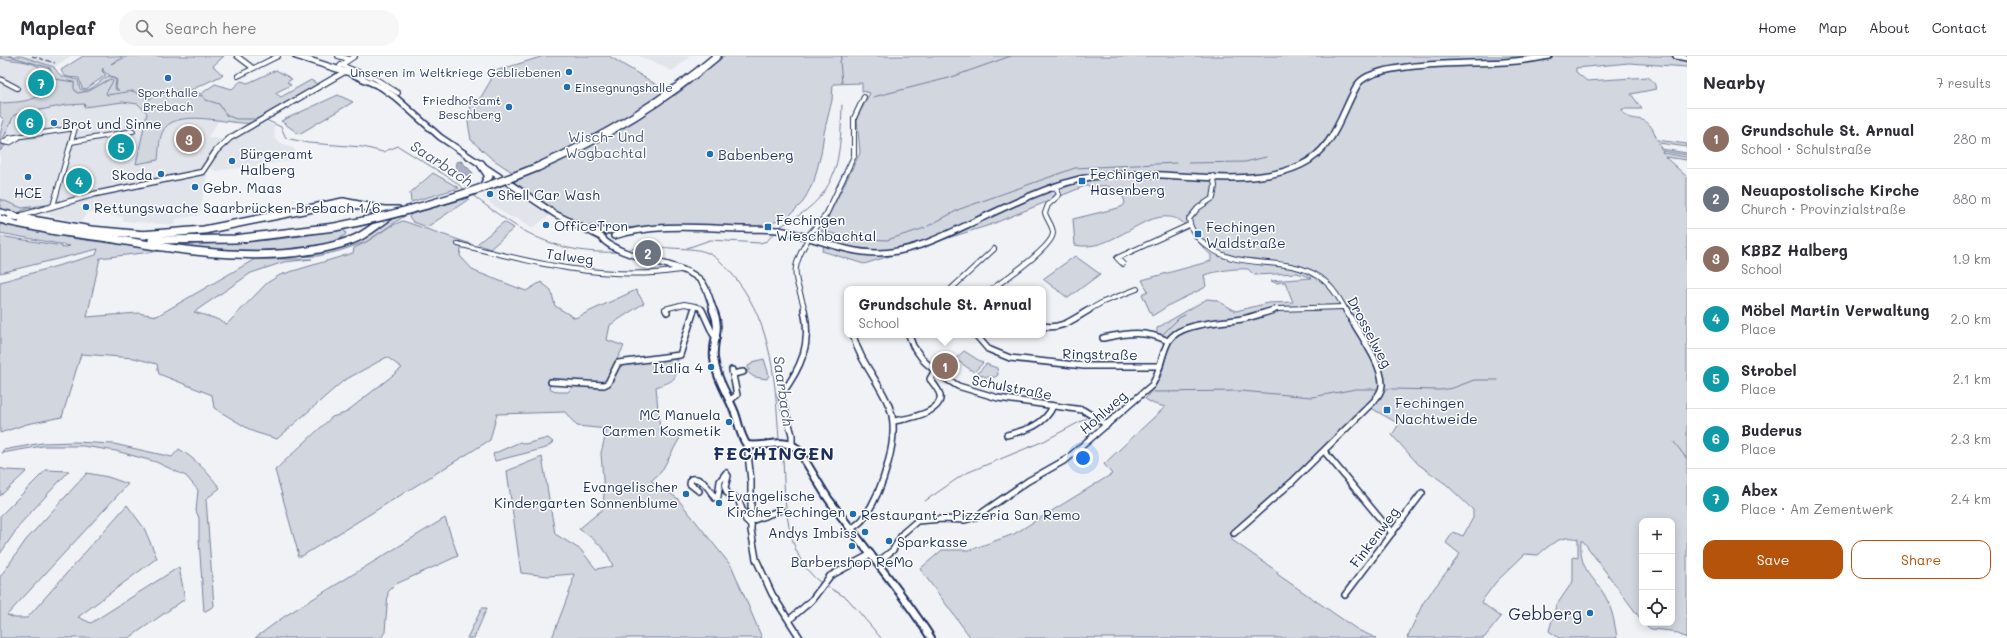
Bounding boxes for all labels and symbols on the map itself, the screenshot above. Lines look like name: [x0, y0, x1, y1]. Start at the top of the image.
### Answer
place label: Unseren im Weltkriege Gebliebenen: [350, 64, 561, 80]
marker: Unseren im Weltkriege Gebliebenen: [564, 67, 574, 77]
pin: 7: [28, 68, 54, 98]
marker: Sporthalle Brebach: [163, 73, 173, 83]
place label: Einsegnungshalle: [575, 79, 673, 95]
marker: Einsegnungshalle: [562, 82, 572, 92]
place label: Sporthalle Brebach: [138, 84, 198, 114]
place label: Friedhofsamt Beschberg: [423, 92, 501, 122]
marker: Friedhofsamt Beschberg: [504, 102, 514, 112]
pin: 6: [17, 107, 43, 137]
place label: Brot und Sinne: [62, 114, 162, 133]
marker: Brot und Sinne: [49, 118, 59, 128]
pin: 3: [176, 124, 202, 154]
park label: Wisch- Und Wogbachtal: [566, 127, 646, 162]
pin: 5: [108, 132, 134, 162]
water label: Saarbach: [407, 135, 477, 191]
place label: Bürgeramt Halberg: [240, 144, 313, 179]
place label: Babenberg: [718, 145, 794, 164]
marker: Babenberg: [705, 149, 715, 159]
marker: Bürgeramt Halberg: [227, 156, 237, 166]
place label: Fechingen Hasenberg: [1090, 164, 1165, 199]
place label: Skoda: [112, 165, 153, 184]
pin: 4: [66, 166, 92, 196]
marker: Skoda: [156, 169, 166, 179]
marker: HCE: [23, 172, 33, 182]
marker: Fechingen Hasenberg: [1077, 176, 1087, 186]
place label: Gebr. Maas: [203, 178, 282, 197]
marker: Gebr. Maas: [190, 182, 200, 192]
place label: HCE: [14, 183, 42, 202]
place label: Shell Car Wash: [498, 185, 600, 204]
marker: Shell Car Wash: [485, 189, 495, 199]
place label: Rettungswache Saarbrücken Brebach 1/6: [94, 198, 380, 217]
marker: Rettungswache Saarbrücken Brebach 1/6: [81, 202, 91, 212]
place label: Fechingen Wieschbachtal: [776, 210, 876, 245]
place label: OfficeTron: [554, 216, 628, 235]
place label: Fechingen Waldstraße: [1206, 217, 1286, 252]
marker: OfficeTron: [541, 220, 551, 230]
marker: Fechingen Wieschbachtal: [763, 222, 773, 232]
marker: Fechingen Waldstraße: [1193, 229, 1203, 239]
pin: 2: [635, 238, 661, 268]
street label: Talweg: [545, 243, 595, 269]
street label: Drosselweg: [1343, 293, 1397, 371]
street label: Ringstraße: [1062, 344, 1138, 364]
pin: 1: [932, 351, 958, 381]
water label: Saarbach: [769, 355, 799, 427]
place label: Italia 4: [653, 358, 704, 377]
marker: Italia 4: [706, 362, 716, 372]
street label: Schulstraße: [970, 370, 1054, 404]
street label: Hohlweg: [1075, 386, 1131, 438]
place label: Fechingen Nachtweide: [1395, 393, 1478, 428]
place label: MC Manuela Carmen Kosmetik: [602, 405, 721, 440]
marker: Fechingen Nachtweide: [1382, 405, 1392, 415]
marker: MC Manuela Carmen Kosmetik: [724, 417, 734, 427]
district label: FECHINGEN: [713, 441, 835, 465]
your location: [1073, 448, 1093, 468]
place label: Evangelischer Kindergarten Sonnenblume: [494, 477, 678, 512]
place label: Evangelische Kirche Fechingen: [727, 486, 845, 521]
marker: Evangelischer Kindergarten Sonnenblume: [681, 489, 691, 499]
marker: Evangelische Kirche Fechingen: [714, 498, 724, 508]
street label: Finkenweg: [1345, 503, 1403, 571]
place label: Restaurant - Pizzeria San Remo: [861, 505, 1080, 524]
marker: Restaurant - Pizzeria San Remo: [848, 509, 858, 519]
place label: Andys Imbiss: [768, 523, 857, 542]
marker: Andys Imbiss: [860, 527, 870, 537]
place label: Sparkasse: [897, 532, 968, 551]
marker: Sparkasse: [884, 536, 894, 546]
marker: Barbershop ReMo: [847, 541, 857, 551]
place label: Barbershop ReMo: [791, 552, 913, 571]
place label: Gebberg: [1508, 602, 1582, 624]
marker: Gebberg: [1585, 608, 1595, 618]

